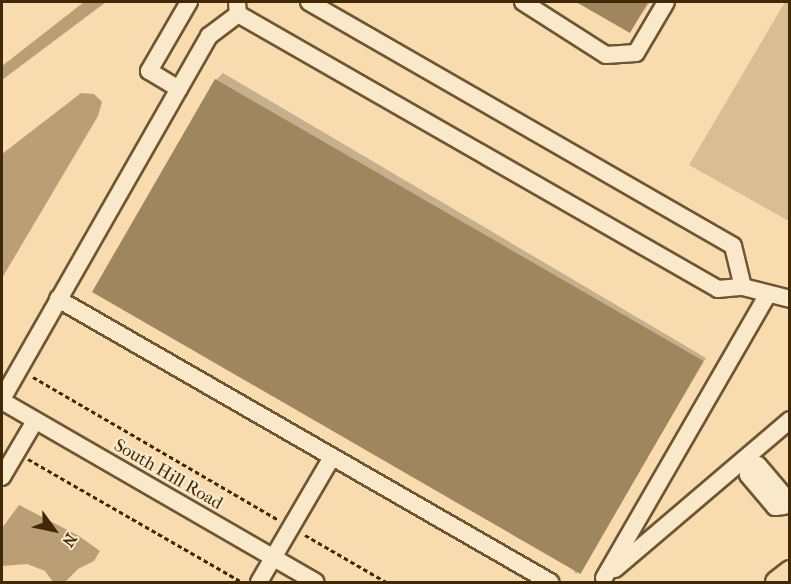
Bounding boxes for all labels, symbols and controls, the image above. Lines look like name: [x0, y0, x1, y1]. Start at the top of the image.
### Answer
street label: South Hill Road: [110, 435, 226, 515]
north arrow: [24, 500, 84, 560]
text: N: [58, 530, 81, 550]

